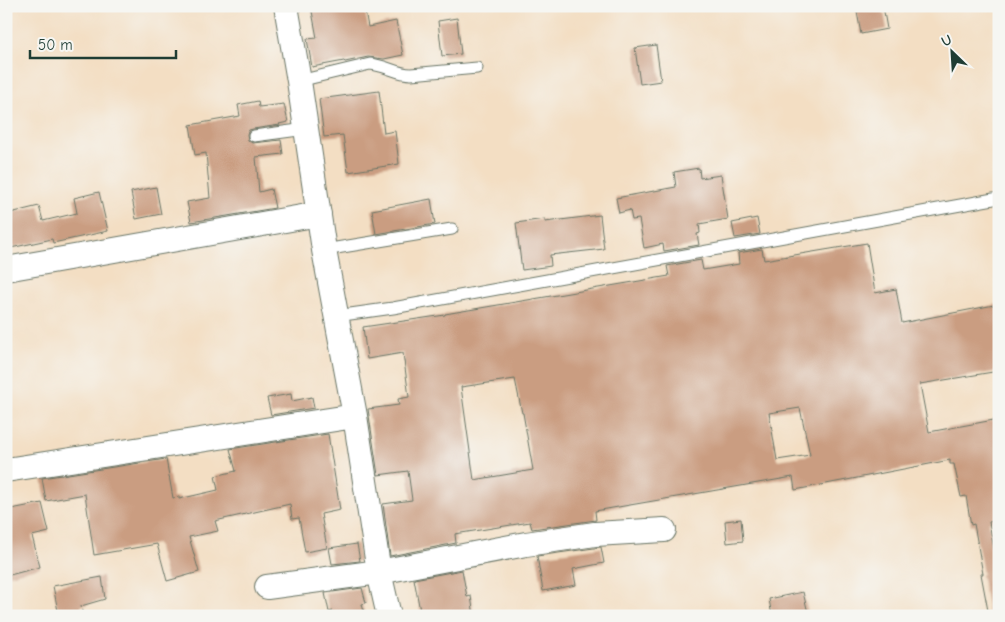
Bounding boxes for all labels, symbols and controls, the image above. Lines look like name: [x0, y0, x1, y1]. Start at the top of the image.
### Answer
scale bar: [30, 28, 176, 60]
north arrow: [928, 28, 978, 78]
text: U: [939, 31, 955, 50]
text: 50 m: [38, 36, 73, 54]

